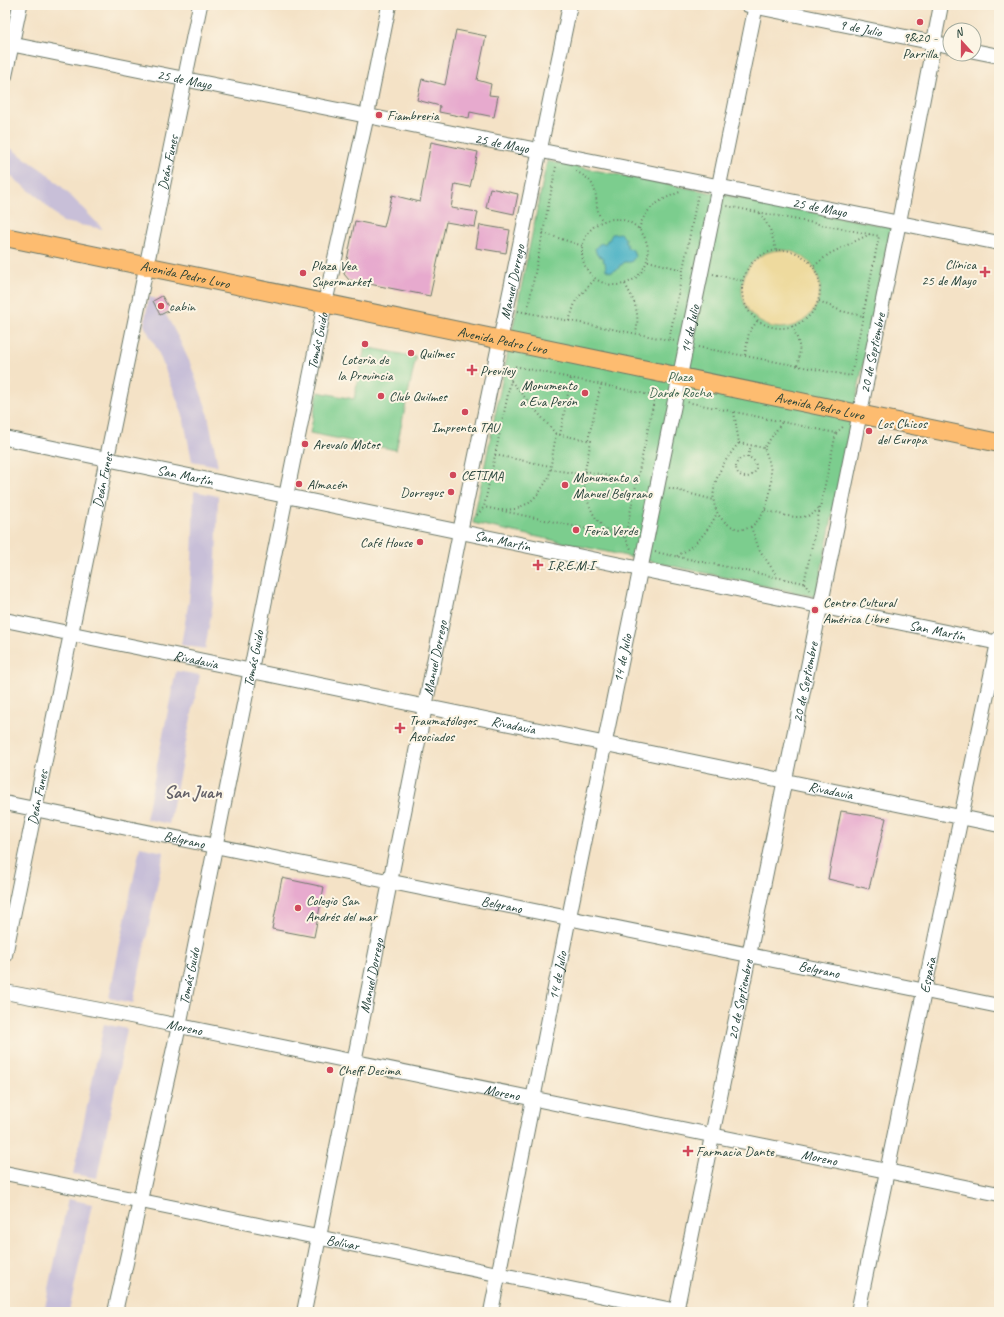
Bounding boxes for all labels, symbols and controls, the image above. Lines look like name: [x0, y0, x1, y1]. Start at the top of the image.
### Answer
street label: 9 de Julio: [838, 16, 884, 41]
marker: 9&20 - Parrilla: [915, 17, 925, 27]
north arrow: [942, 22, 982, 62]
text: N: [953, 24, 966, 40]
place label: 9&20 - Parrilla: [902, 29, 939, 62]
street label: 25 de Mayo: [156, 66, 214, 94]
place label: Fiambreria: [387, 107, 440, 124]
marker: Fiambreria: [374, 110, 384, 120]
street label: 25 de Mayo: [473, 130, 532, 157]
street label: Deán Funes: [154, 132, 182, 192]
street label: 25 de Mayo: [791, 194, 849, 221]
street label: Manuel Dorrego: [497, 242, 529, 321]
place label: Clínica 25 de Mayo: [921, 256, 977, 289]
street label: Avenida Pedro Luro: [139, 257, 232, 293]
place label: Plaza Vea Supermarket: [311, 257, 373, 290]
marker: Clínica 25 de Mayo: [979, 266, 991, 278]
marker: Plaza Vea Supermarket: [298, 268, 308, 278]
place label: cabin: [169, 298, 196, 315]
marker: cabin: [156, 301, 166, 311]
street label: 14 de Julio: [677, 302, 704, 355]
street label: Tomás Guido: [304, 310, 332, 371]
street label: 20 de Septiembre: [856, 310, 890, 395]
street label: Avenida Pedro Luro: [456, 323, 549, 358]
marker: Loteria de la Provincia: [360, 339, 370, 349]
place label: Quilmes: [419, 345, 455, 362]
marker: Quilmes: [406, 348, 416, 358]
place label: Loteria de la Provincia: [337, 351, 394, 384]
place label: Previley: [480, 362, 516, 379]
marker: Previley: [467, 365, 477, 375]
park label: Plaza Dardo Rocha: [649, 368, 712, 401]
place label: Monumento a Eva Perón: [519, 377, 578, 410]
place label: Club Quilmes: [389, 388, 448, 405]
marker: Monumento a Eva Perón: [580, 388, 590, 398]
street label: Avenida Pedro Luro: [774, 389, 867, 424]
marker: Club Quilmes: [376, 391, 386, 401]
marker: Imprenta TAU: [460, 407, 470, 417]
place label: Los Chicos del Europa: [877, 415, 928, 448]
place label: Imprenta TAU: [431, 419, 501, 436]
marker: Los Chicos del Europa: [864, 426, 874, 436]
place label: Arevalo Motos: [313, 436, 381, 453]
marker: Arevalo Motos: [300, 439, 310, 449]
street label: Deán Funes: [89, 450, 117, 509]
street label: San Martín: [156, 462, 215, 490]
place label: CETIMA: [461, 467, 505, 484]
place label: Monumento a Manuel Belgrano: [573, 469, 653, 502]
marker: CETIMA: [448, 470, 458, 480]
place label: Almacén: [307, 476, 348, 493]
marker: Almacén: [294, 479, 304, 489]
marker: Monumento a Manuel Belgrano: [560, 480, 570, 490]
place label: Dorregus: [400, 484, 444, 501]
marker: Dorregus: [446, 487, 456, 497]
place label: Feria Verde: [584, 522, 639, 539]
marker: Feria Verde: [571, 525, 581, 535]
street label: San Martín: [473, 527, 533, 555]
place label: Café House: [360, 534, 413, 551]
marker: Café House: [415, 537, 425, 547]
place label: I.R.E.M.I: [547, 557, 598, 574]
marker: I.R.E.M.I: [532, 559, 544, 571]
place label: Centro Cultural América Libre: [823, 594, 898, 627]
marker: Centro Cultural América Libre: [810, 605, 820, 615]
street label: San Martín: [908, 617, 968, 645]
street label: Manuel Dorrego: [420, 618, 451, 697]
street label: Tomás Guido: [240, 628, 268, 688]
street label: 14 de Julio: [609, 631, 636, 684]
street label: 20 de Septiembre: [789, 639, 822, 724]
street label: Rivadavia: [172, 647, 221, 673]
place label: Traumatólogos Asociados: [409, 712, 478, 745]
street label: Rivadavia: [490, 712, 538, 738]
marker: Traumatólogos Asociados: [394, 722, 406, 734]
street label: Deán Funes: [24, 767, 52, 826]
street label: Rivadavia: [807, 778, 855, 804]
district label: San Juan: [164, 781, 222, 803]
street label: Belgrano: [162, 828, 207, 853]
place label: Colegio San Andrés del mar: [306, 892, 378, 925]
street label: Belgrano: [480, 892, 525, 918]
marker: Colegio San Andrés del mar: [293, 903, 303, 913]
street label: Manuel Dorrego: [356, 936, 388, 1015]
street label: Tomás Guido: [176, 945, 204, 1006]
street label: 14 de Julio: [545, 949, 571, 1001]
street label: España: [916, 955, 940, 995]
street label: 20 de Septiembre: [724, 957, 757, 1041]
street label: Belgrano: [797, 957, 842, 982]
street label: Moreno: [165, 1016, 205, 1040]
place label: Cheff Decima: [338, 1062, 401, 1079]
marker: Cheff Decima: [325, 1065, 335, 1075]
street label: Moreno: [483, 1081, 522, 1105]
place label: Farmacia Dante: [696, 1143, 775, 1160]
marker: Farmacia Dante: [683, 1146, 693, 1156]
street label: Moreno: [800, 1146, 840, 1170]
street label: Bolívar: [325, 1231, 362, 1255]

